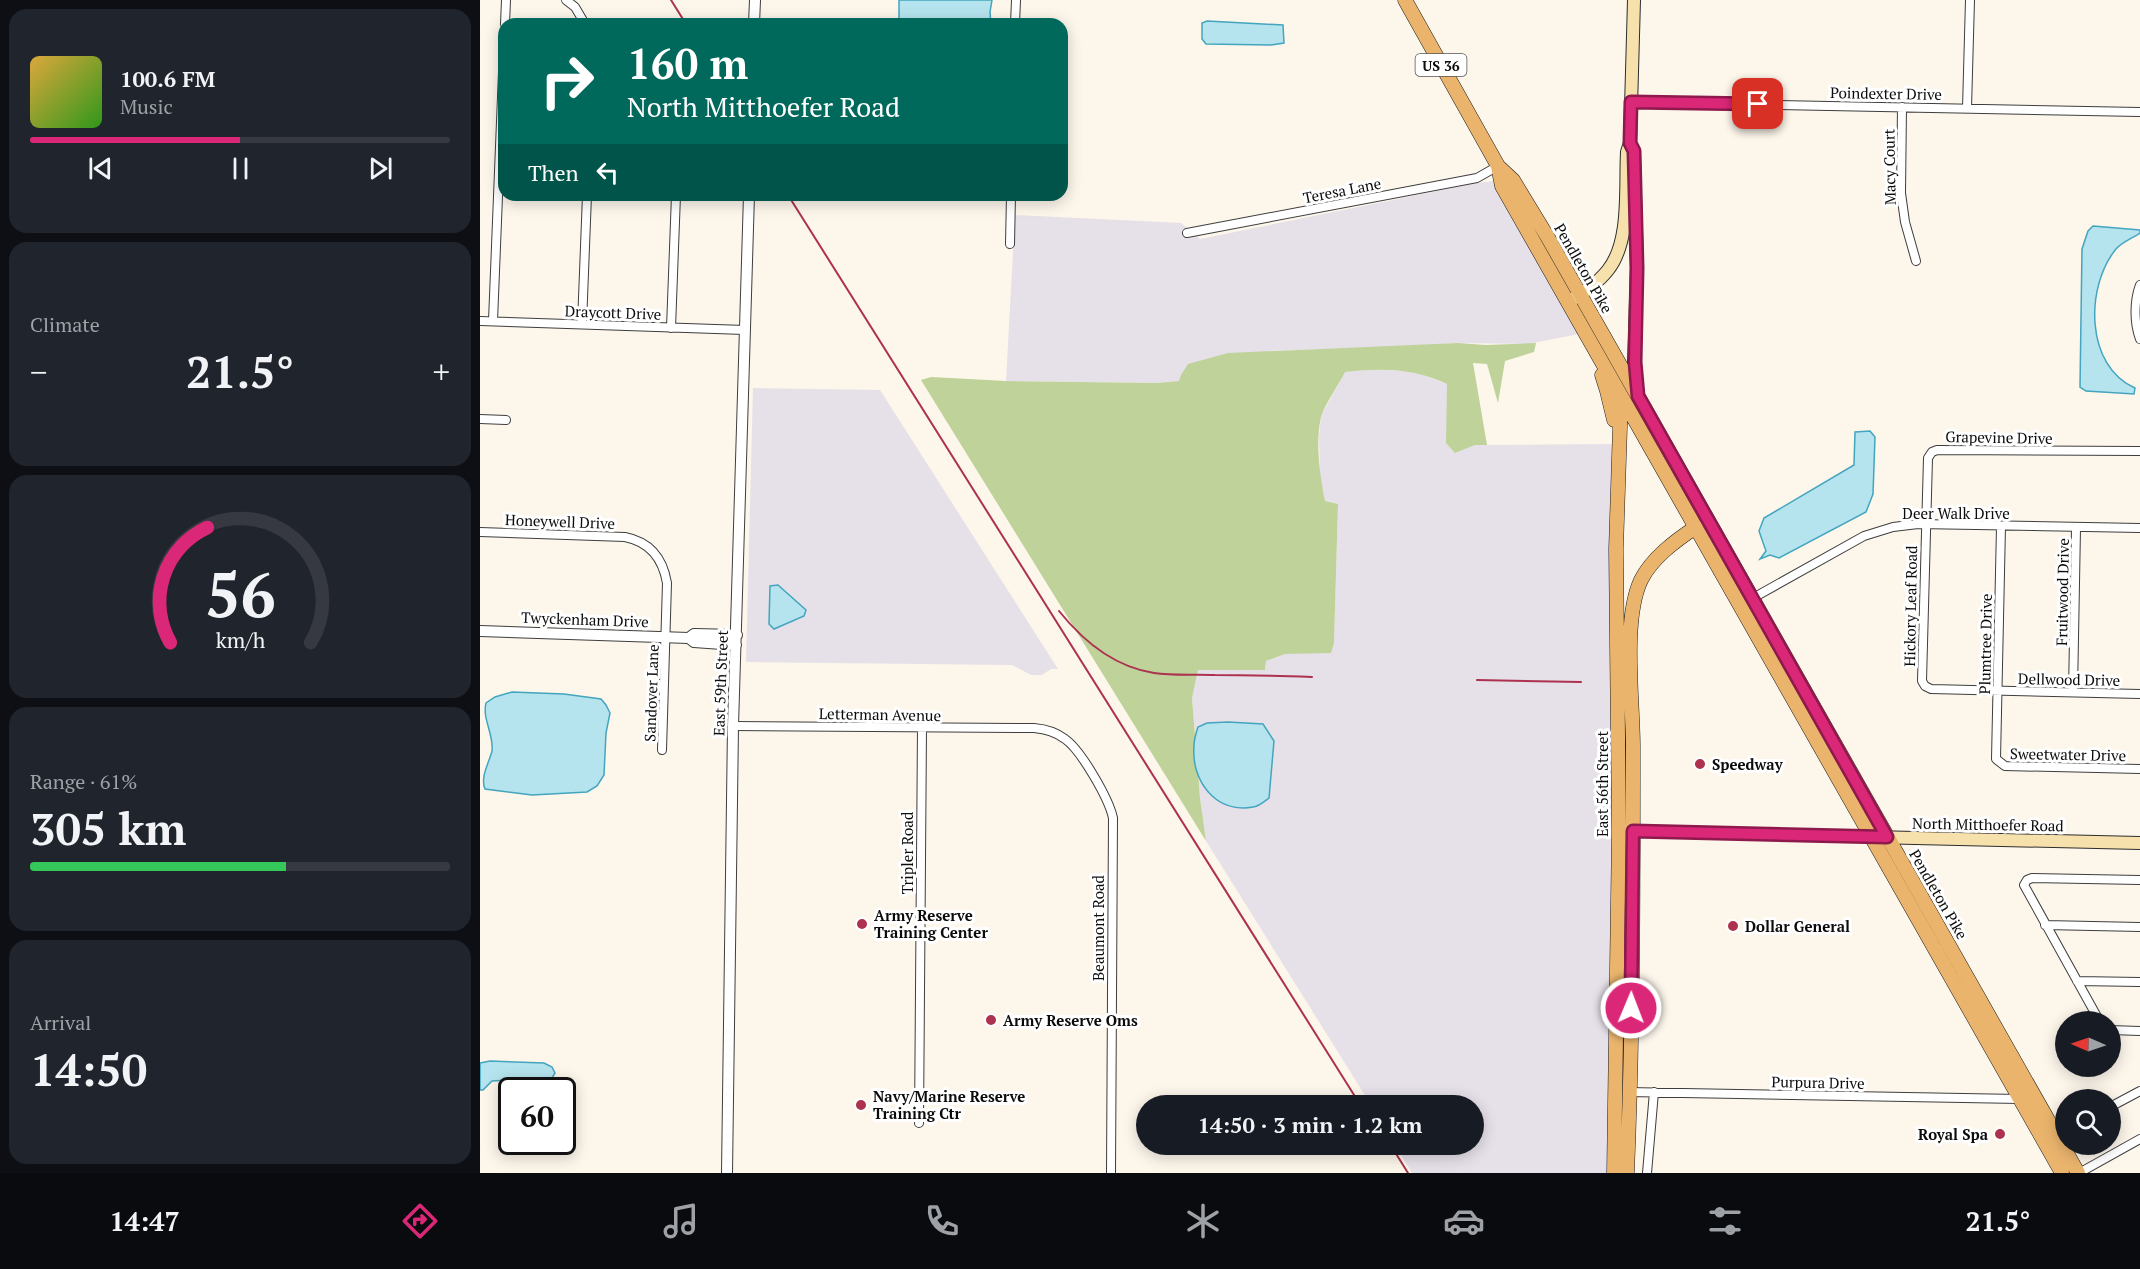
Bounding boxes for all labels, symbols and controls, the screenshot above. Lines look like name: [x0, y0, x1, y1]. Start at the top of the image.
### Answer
text: 160 m: [627, 35, 748, 91]
icon: right: [528, 42, 606, 120]
road number: US 36: [1416, 54, 1466, 76]
text: 100.6 FM: [120, 64, 215, 93]
pin: [1732, 78, 1783, 129]
street label: Poindexter Drive: [1830, 82, 1942, 104]
icon: arrive: [1741, 87, 1774, 120]
text: North Mitthoefer Road: [627, 89, 900, 125]
text: Music: [120, 93, 173, 120]
street label: Macy Court: [1878, 128, 1900, 205]
icon: previous: [84, 152, 117, 185]
icon: pause: [224, 152, 257, 185]
icon: next: [364, 152, 397, 185]
icon: left: [591, 156, 624, 189]
text: Then: [528, 158, 579, 187]
street label: Teresa Lane: [1301, 173, 1383, 207]
street label: Pendleton Pike: [1550, 220, 1618, 316]
street label: Draycott Drive: [564, 300, 662, 324]
text: Climate: [30, 311, 100, 338]
text: 21.5°: [186, 341, 294, 401]
text: −: [30, 350, 48, 393]
text: +: [432, 350, 450, 393]
street label: Grapevine Drive: [1945, 426, 2053, 448]
street label: Deer Walk Drive: [1902, 503, 2010, 523]
street label: Honeywell Drive: [505, 509, 615, 533]
street label: Fruitwood Drive: [2051, 538, 2073, 646]
street label: Hickory Leaf Road: [1899, 545, 1921, 667]
text: 56: [205, 553, 275, 636]
street label: Plumtree Drive: [1974, 593, 1996, 695]
street label: Twyckenham Drive: [521, 607, 649, 631]
text: km/h: [215, 627, 265, 655]
street label: East 59th Street: [708, 629, 732, 736]
street label: Sandover Lane: [639, 644, 663, 742]
street label: Dellwood Drive: [2018, 668, 2120, 690]
street label: Letterman Avenue: [819, 703, 941, 725]
street label: East 56th Street: [1592, 731, 1612, 837]
street label: Sweetwater Drive: [2010, 743, 2126, 765]
place label: Speedway: [1712, 754, 1784, 774]
marker: Speedway: [1693, 757, 1707, 771]
text: Range · 61%: [30, 768, 137, 795]
text: 305 km: [30, 798, 186, 858]
street label: Tripler Road: [897, 812, 917, 894]
street label: North Mitthoefer Road: [1912, 813, 2064, 835]
street label: Pendleton Pike: [1905, 846, 1973, 942]
street label: Beaumont Road: [1088, 875, 1108, 981]
place label: Army Reserve Training Center: [874, 905, 988, 942]
place label: Dollar General: [1745, 916, 1850, 936]
marker: Army Reserve Training Center: [855, 917, 869, 931]
marker: Dollar General: [1726, 919, 1740, 933]
position arrow: [1599, 976, 1663, 1040]
text: Arrival: [30, 1009, 91, 1036]
place label: Army Reserve Oms: [1003, 1010, 1138, 1030]
north arrow: [2055, 1011, 2121, 1077]
map controls: [2055, 1011, 2121, 1155]
marker: Army Reserve Oms: [984, 1013, 998, 1027]
text: 14:50: [30, 1039, 147, 1099]
street label: Purpura Drive: [1771, 1071, 1865, 1093]
speed limit sign: 60: [498, 1077, 576, 1155]
place label: Navy/Marine Reserve Training Ctr: [873, 1086, 1025, 1123]
button: search: [2055, 1089, 2121, 1155]
marker: Navy/Marine Reserve Training Ctr: [854, 1098, 868, 1112]
text: 14:50 · 3 min · 1.2 km: [1198, 1110, 1422, 1139]
place label: Royal Spa: [1918, 1124, 1989, 1144]
marker: Royal Spa: [1993, 1127, 2007, 1141]
icon: directions: [399, 1200, 441, 1242]
icon: music: [660, 1200, 702, 1242]
icon: phone: [921, 1200, 963, 1242]
icon: climate: [1182, 1200, 1224, 1242]
icon: car: [1443, 1200, 1485, 1242]
icon: filters: [1704, 1200, 1746, 1242]
text: 14:47: [110, 1203, 180, 1239]
text: 21.5°: [1965, 1203, 2030, 1239]

